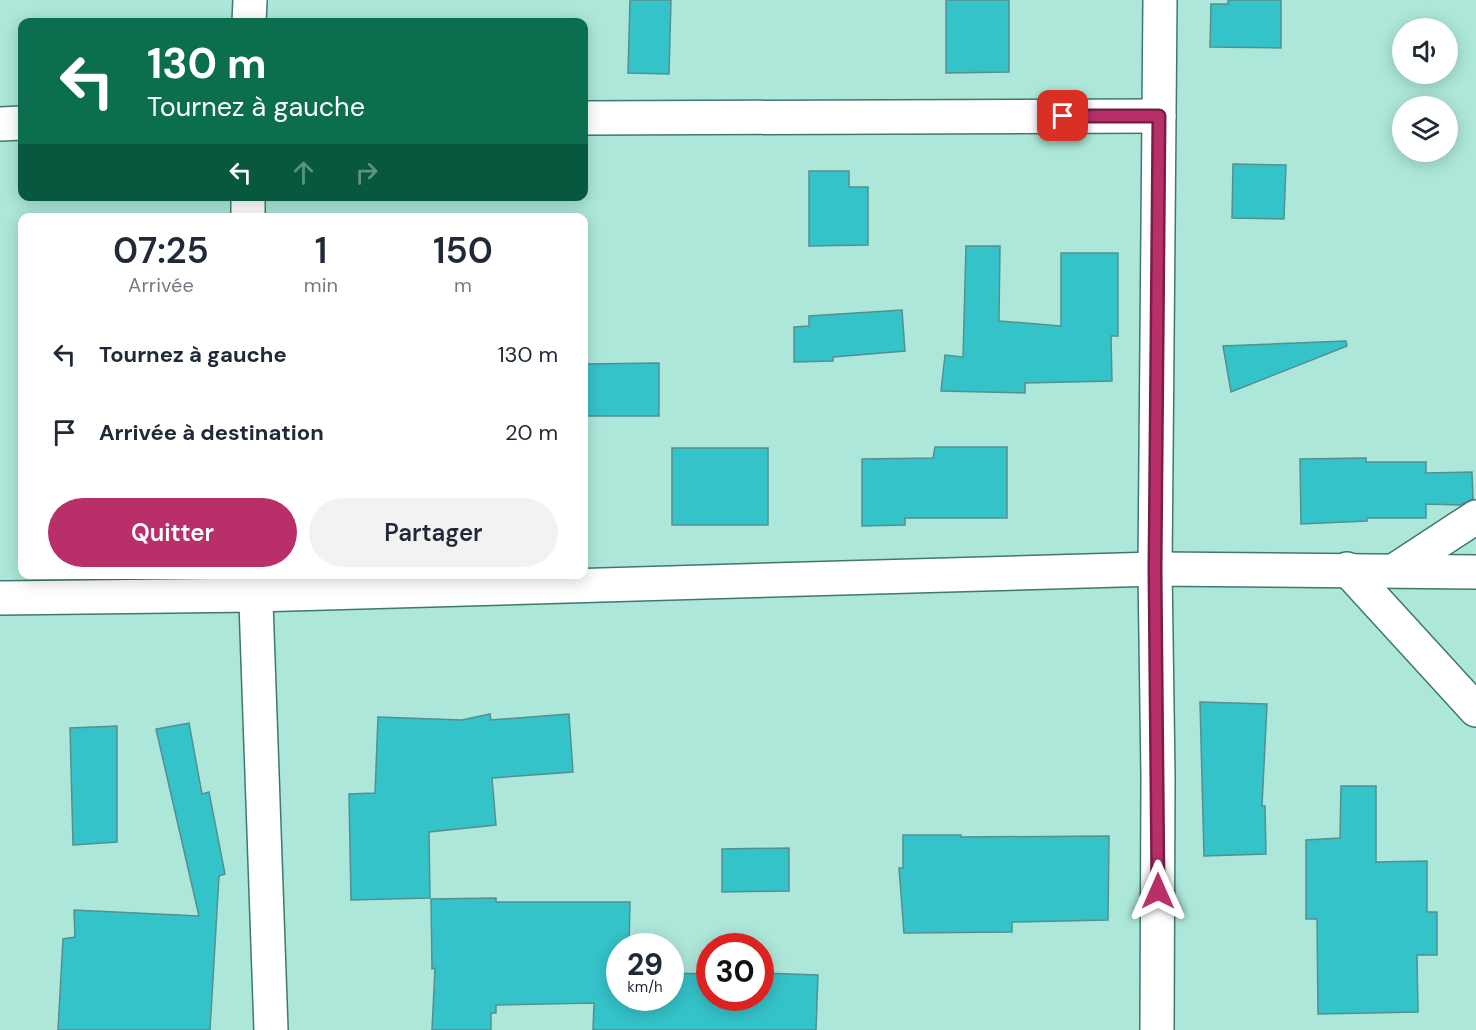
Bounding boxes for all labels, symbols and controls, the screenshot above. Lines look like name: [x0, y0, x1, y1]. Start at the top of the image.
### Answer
map controls: [1392, 18, 1458, 162]
button: sound: [1392, 18, 1458, 84]
text: 130 m: [147, 36, 267, 91]
icon: left: [48, 42, 126, 120]
text: Tournez à gauche: [147, 89, 365, 124]
pin: [1037, 90, 1088, 141]
button: layers: [1392, 96, 1458, 162]
icon: arrive: [1046, 99, 1079, 132]
icon: left: [224, 156, 257, 189]
icon: ahead: [287, 156, 320, 189]
icon: right: [350, 156, 383, 189]
text: 07:25: [113, 227, 209, 274]
text: 1: [315, 227, 327, 274]
text: 150: [433, 227, 493, 274]
text: Arrivée: [128, 272, 194, 298]
text: min: [304, 272, 338, 298]
text: m: [454, 272, 472, 298]
icon: left: [48, 338, 81, 371]
text: Tournez à gauche: [99, 340, 287, 369]
text: 130 m: [498, 340, 558, 369]
icon: arrive: [48, 416, 81, 449]
text: Arrivée à destination: [99, 418, 324, 447]
text: 20 m: [505, 418, 558, 447]
button: Quitter: [48, 498, 297, 567]
button: Partager: [309, 498, 558, 567]
position arrow: [1126, 859, 1190, 923]
speed limit sign: 30: [696, 933, 774, 1011]
text: 29: [627, 945, 663, 984]
text: km/h: [627, 977, 663, 997]

